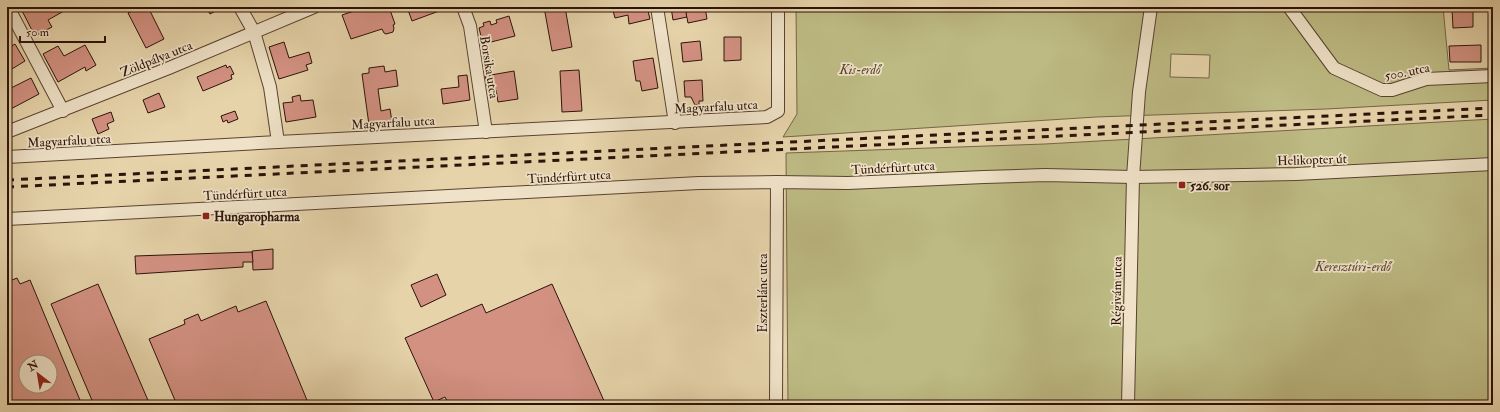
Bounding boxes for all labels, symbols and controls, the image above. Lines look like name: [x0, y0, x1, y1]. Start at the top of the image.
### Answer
scale bar: [20, 18, 105, 44]
text: 50 m: [26, 25, 50, 40]
street label: Borsika utca: [476, 35, 502, 100]
street label: Zöldpálya utca: [118, 37, 196, 82]
street label: 500. utca: [1383, 60, 1432, 84]
park label: Kis-erdő: [838, 62, 883, 78]
street label: Magyarfalu utca: [674, 97, 759, 118]
street label: Magyarfalu utca: [351, 113, 436, 134]
street label: Magyarfalu utca: [27, 131, 112, 152]
street label: Helikopter út: [1277, 151, 1347, 170]
street label: Tündérfürt utca: [851, 158, 936, 178]
street label: Tündérfürt utca: [527, 167, 612, 187]
place label: 526. sor: [1190, 178, 1231, 194]
marker: 526. sor: [1177, 180, 1187, 190]
street label: Tündérfürt utca: [203, 184, 288, 204]
place label: Hungaropharma: [214, 209, 300, 226]
marker: Hungaropharma: [201, 211, 211, 221]
street label: Eszterlánc utca: [755, 253, 771, 333]
street label: Régivám utca: [1108, 255, 1126, 326]
park label: Keresztúri-erdő: [1314, 259, 1393, 275]
north arrow: [18, 354, 58, 394]
text: N: [25, 357, 42, 374]

